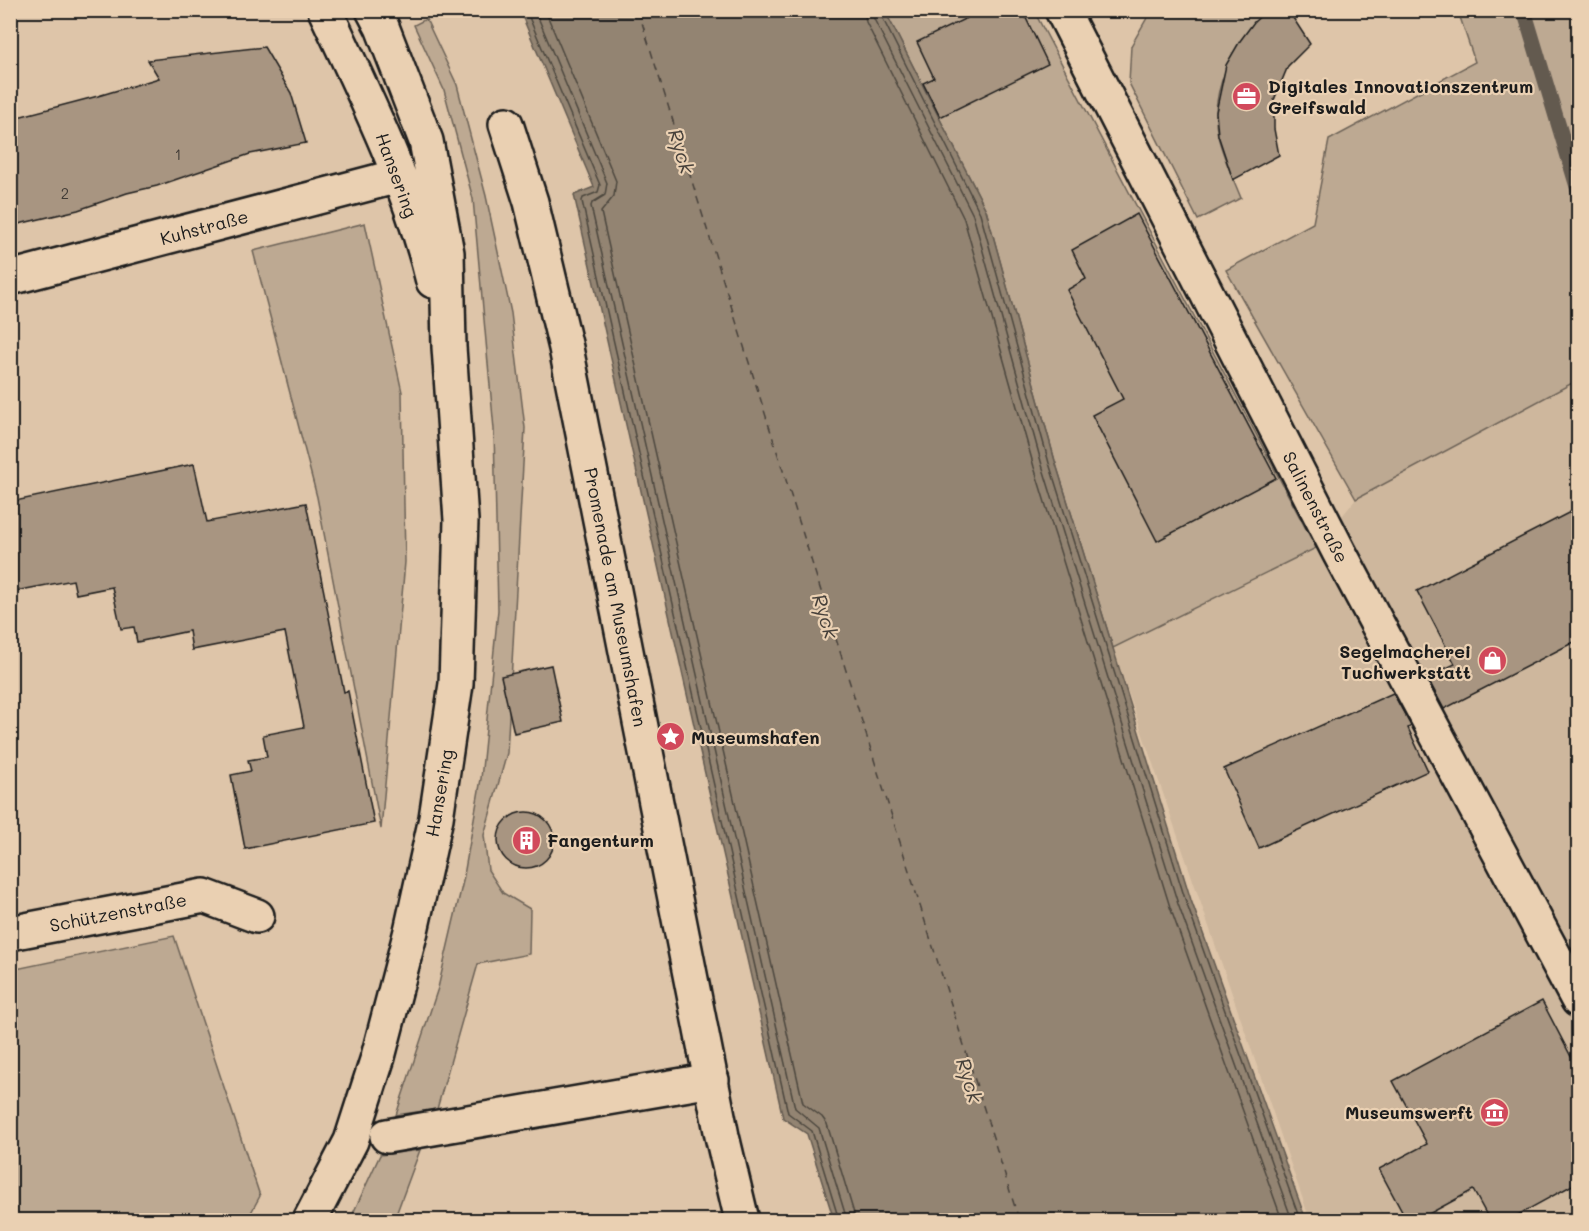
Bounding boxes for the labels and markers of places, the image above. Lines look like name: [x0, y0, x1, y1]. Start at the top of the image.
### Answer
place label: Digitales Innovationszentrum Greifswald: [1268, 74, 1533, 119]
office icon: Digitales Innovationszentrum Greifswald: [1231, 80, 1263, 112]
place label: Segelmacherei Tuchwerkstatt: [1339, 639, 1471, 684]
shop icon: Segelmacherei Tuchwerkstatt: [1476, 645, 1508, 677]
place icon: Museumshafen: [654, 721, 686, 753]
place label: Museumshafen: [691, 725, 820, 749]
building icon: Fangenturm: [510, 824, 542, 856]
place label: Fangenturm: [547, 828, 654, 852]
museum icon: Museumswerft: [1478, 1096, 1510, 1128]
place label: Museumswerft: [1345, 1100, 1473, 1124]

